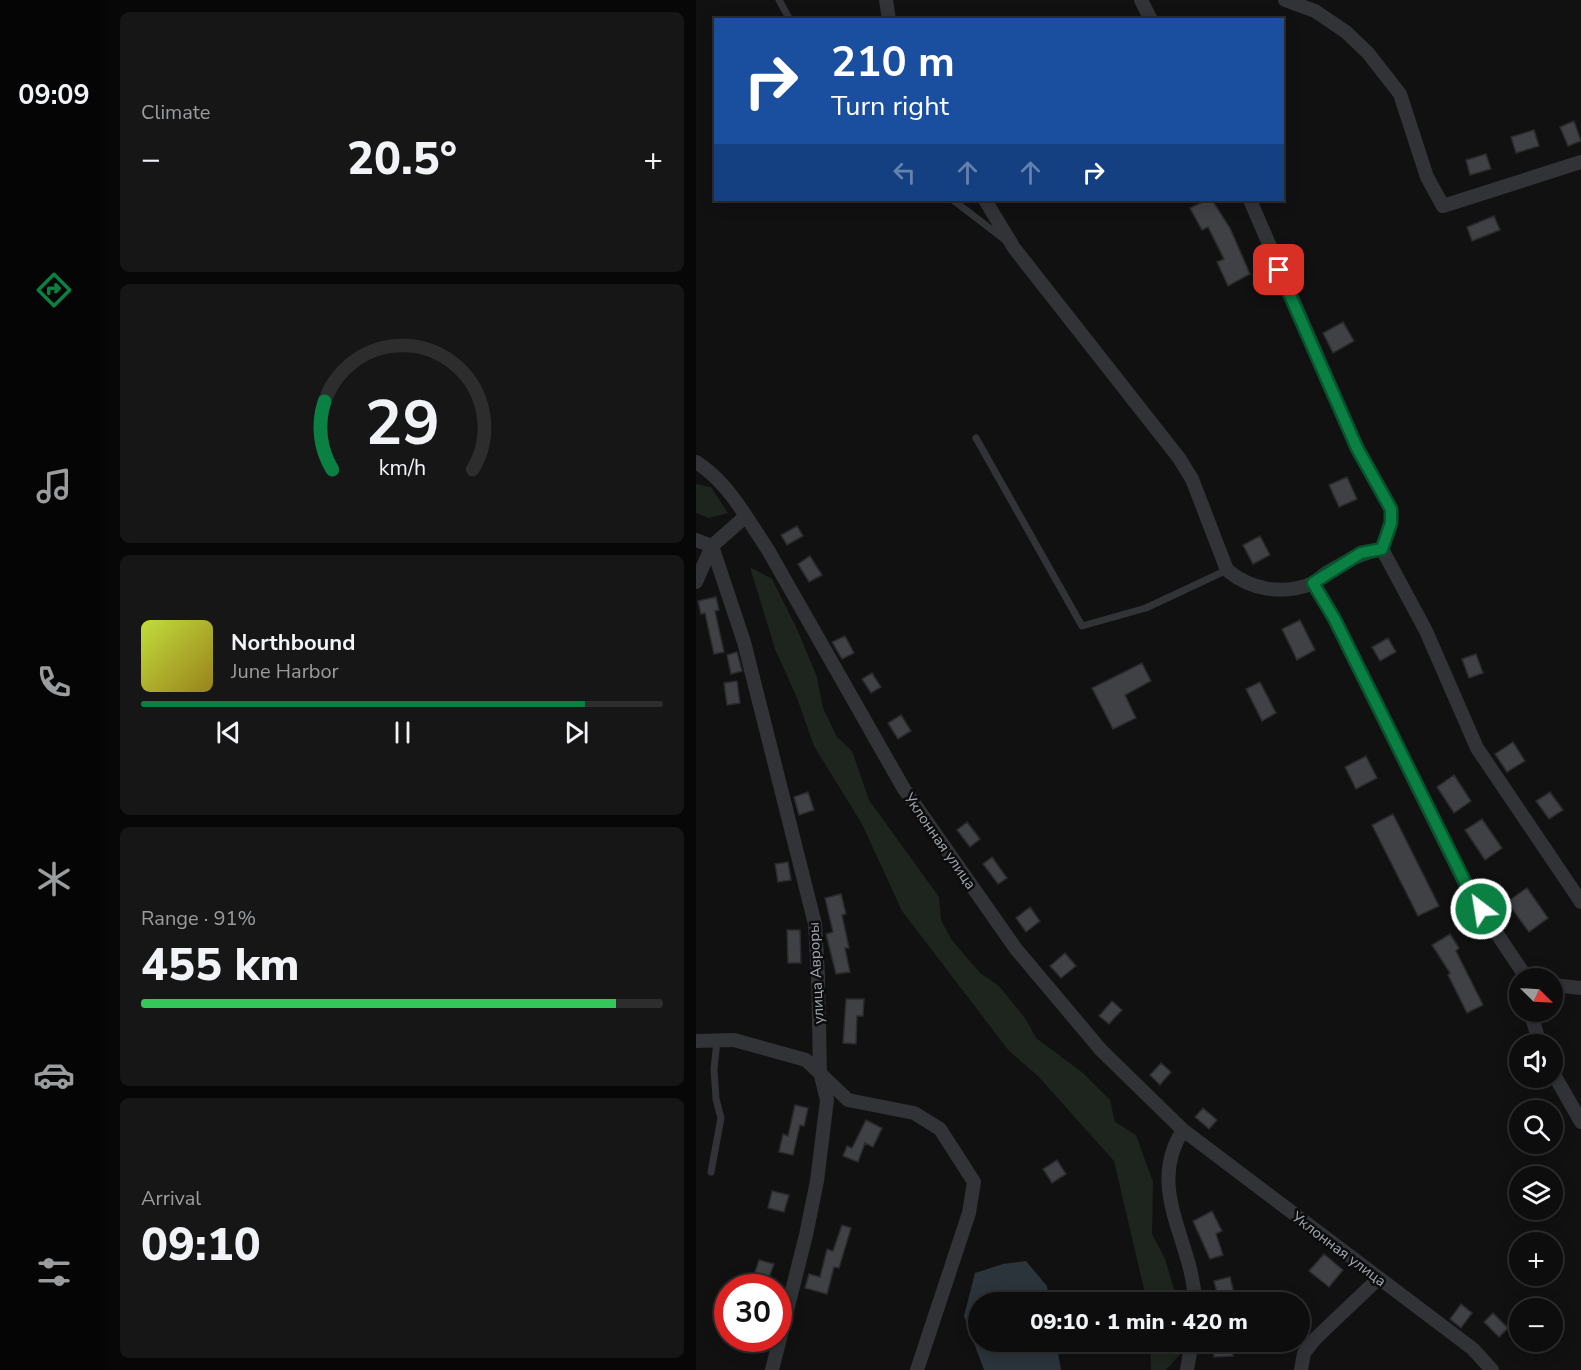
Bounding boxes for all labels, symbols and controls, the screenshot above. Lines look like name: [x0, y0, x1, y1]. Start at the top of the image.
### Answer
text: 210 m: [831, 34, 955, 91]
icon: right: [732, 42, 810, 120]
text: 09:09: [18, 77, 90, 114]
text: Turn right: [831, 88, 949, 125]
text: Climate: [141, 99, 210, 126]
text: 20.5°: [347, 129, 457, 190]
text: −: [141, 137, 161, 182]
text: +: [643, 137, 663, 182]
icon: left: [888, 156, 921, 189]
icon: ahead: [951, 156, 984, 189]
icon: ahead: [1014, 156, 1047, 189]
icon: right: [1077, 156, 1110, 189]
pin: [1253, 244, 1304, 295]
icon: arrive: [1262, 253, 1295, 286]
icon: directions: [33, 269, 75, 311]
text: 29: [365, 382, 439, 467]
text: km/h: [378, 454, 426, 484]
icon: music: [33, 465, 75, 507]
text: Northbound: [231, 628, 355, 658]
text: June Harbor: [231, 658, 339, 685]
icon: phone: [33, 661, 75, 703]
icon: previous: [212, 716, 245, 749]
icon: pause: [386, 716, 419, 749]
icon: next: [560, 716, 593, 749]
street label: Уклонная улица: [899, 788, 981, 893]
icon: climate: [33, 858, 75, 900]
position arrow: [1449, 877, 1513, 941]
text: Range · 91%: [141, 905, 256, 932]
street label: улица Авроры: [803, 922, 829, 1024]
text: 455 km: [141, 935, 300, 996]
north arrow: [1509, 968, 1563, 1022]
map controls: [1509, 968, 1563, 1352]
button: sound: [1509, 1034, 1563, 1088]
icon: car: [33, 1054, 75, 1096]
button: search: [1509, 1100, 1563, 1154]
button: layers: [1509, 1166, 1563, 1220]
text: Arrival: [141, 1185, 201, 1212]
street label: Уклонная улица: [1287, 1206, 1390, 1291]
text: 09:10: [141, 1215, 261, 1276]
button: +: [1509, 1232, 1563, 1286]
icon: filters: [33, 1251, 75, 1293]
speed limit sign: 30: [714, 1274, 792, 1352]
button: −: [1509, 1298, 1563, 1352]
text: 09:10 · 1 min · 420 m: [1030, 1307, 1248, 1337]

